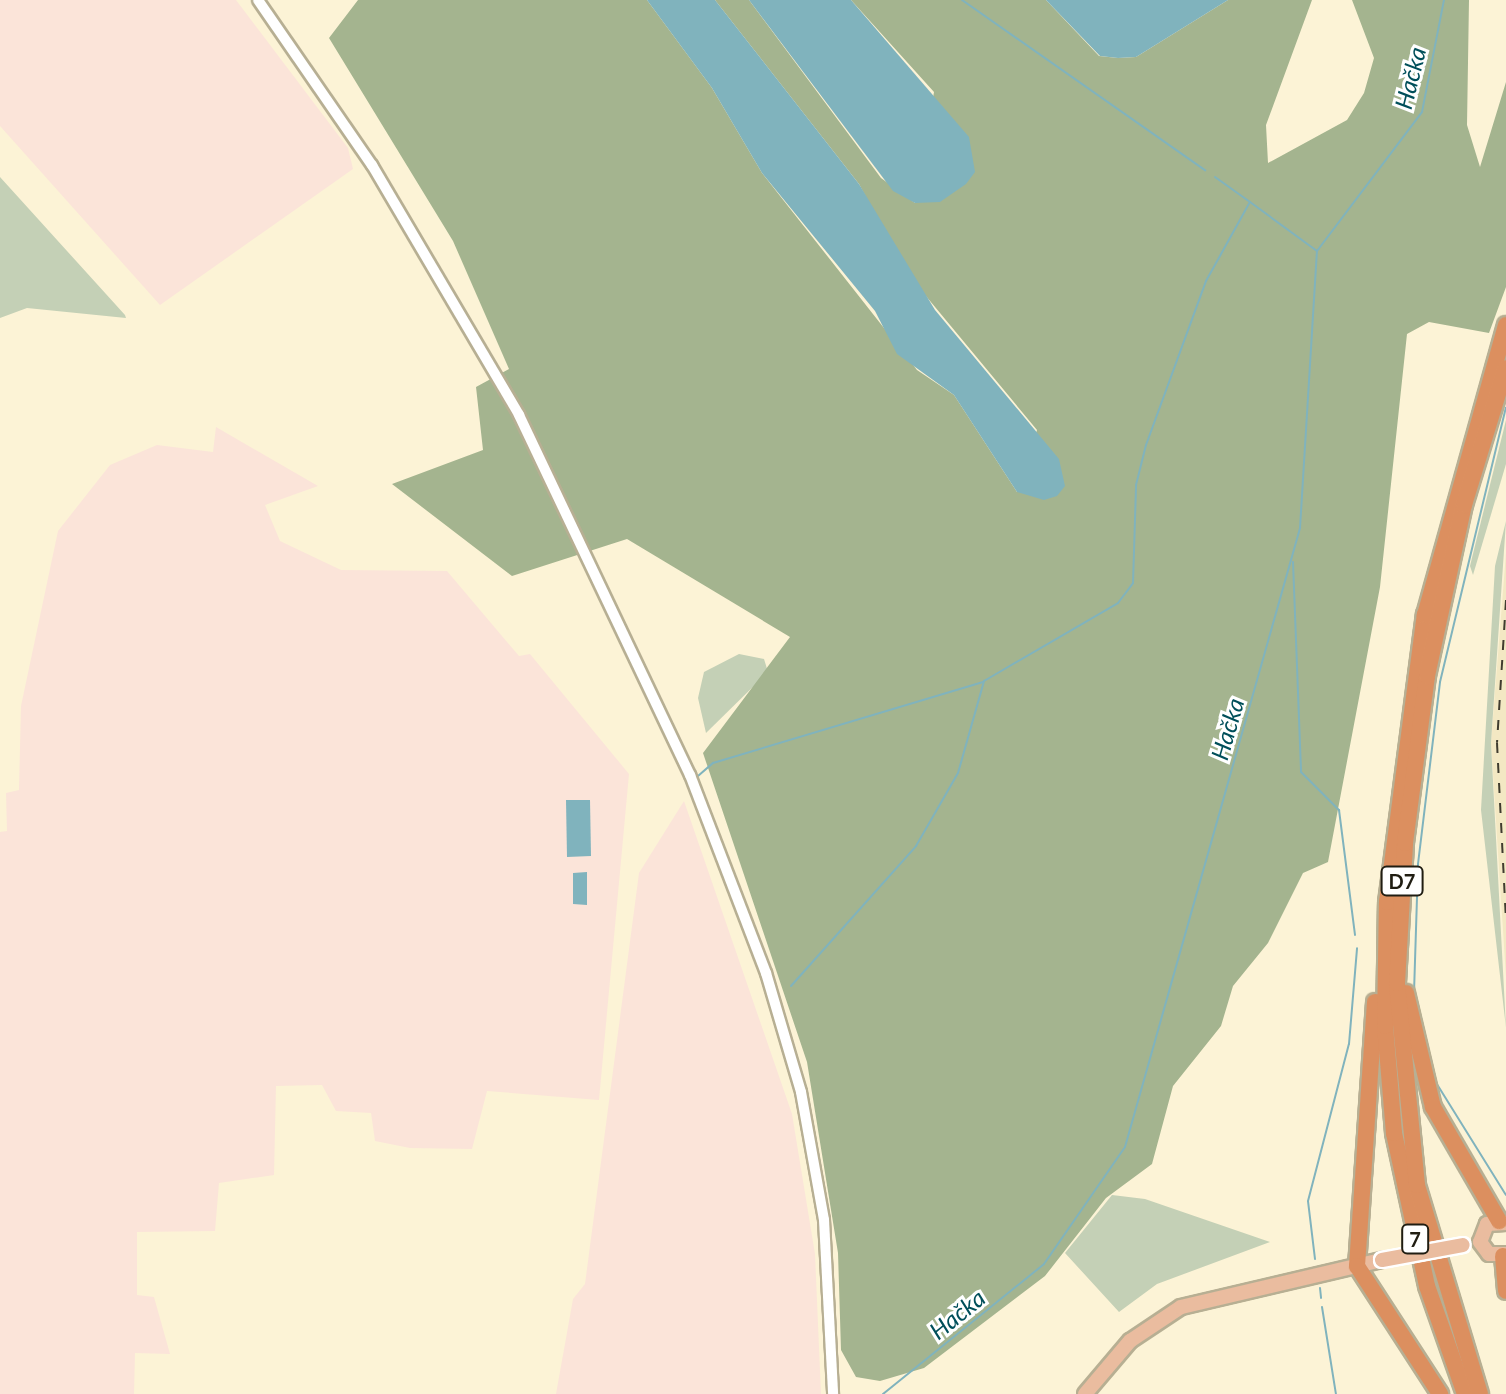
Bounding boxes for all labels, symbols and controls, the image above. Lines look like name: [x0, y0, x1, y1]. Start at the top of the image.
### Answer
water label: Hačka: [1388, 44, 1432, 112]
water label: Hačka: [1204, 695, 1250, 763]
road number: D7: [1380, 865, 1424, 897]
road number: 7: [1401, 1223, 1429, 1255]
water label: Hačka: [923, 1283, 991, 1345]

